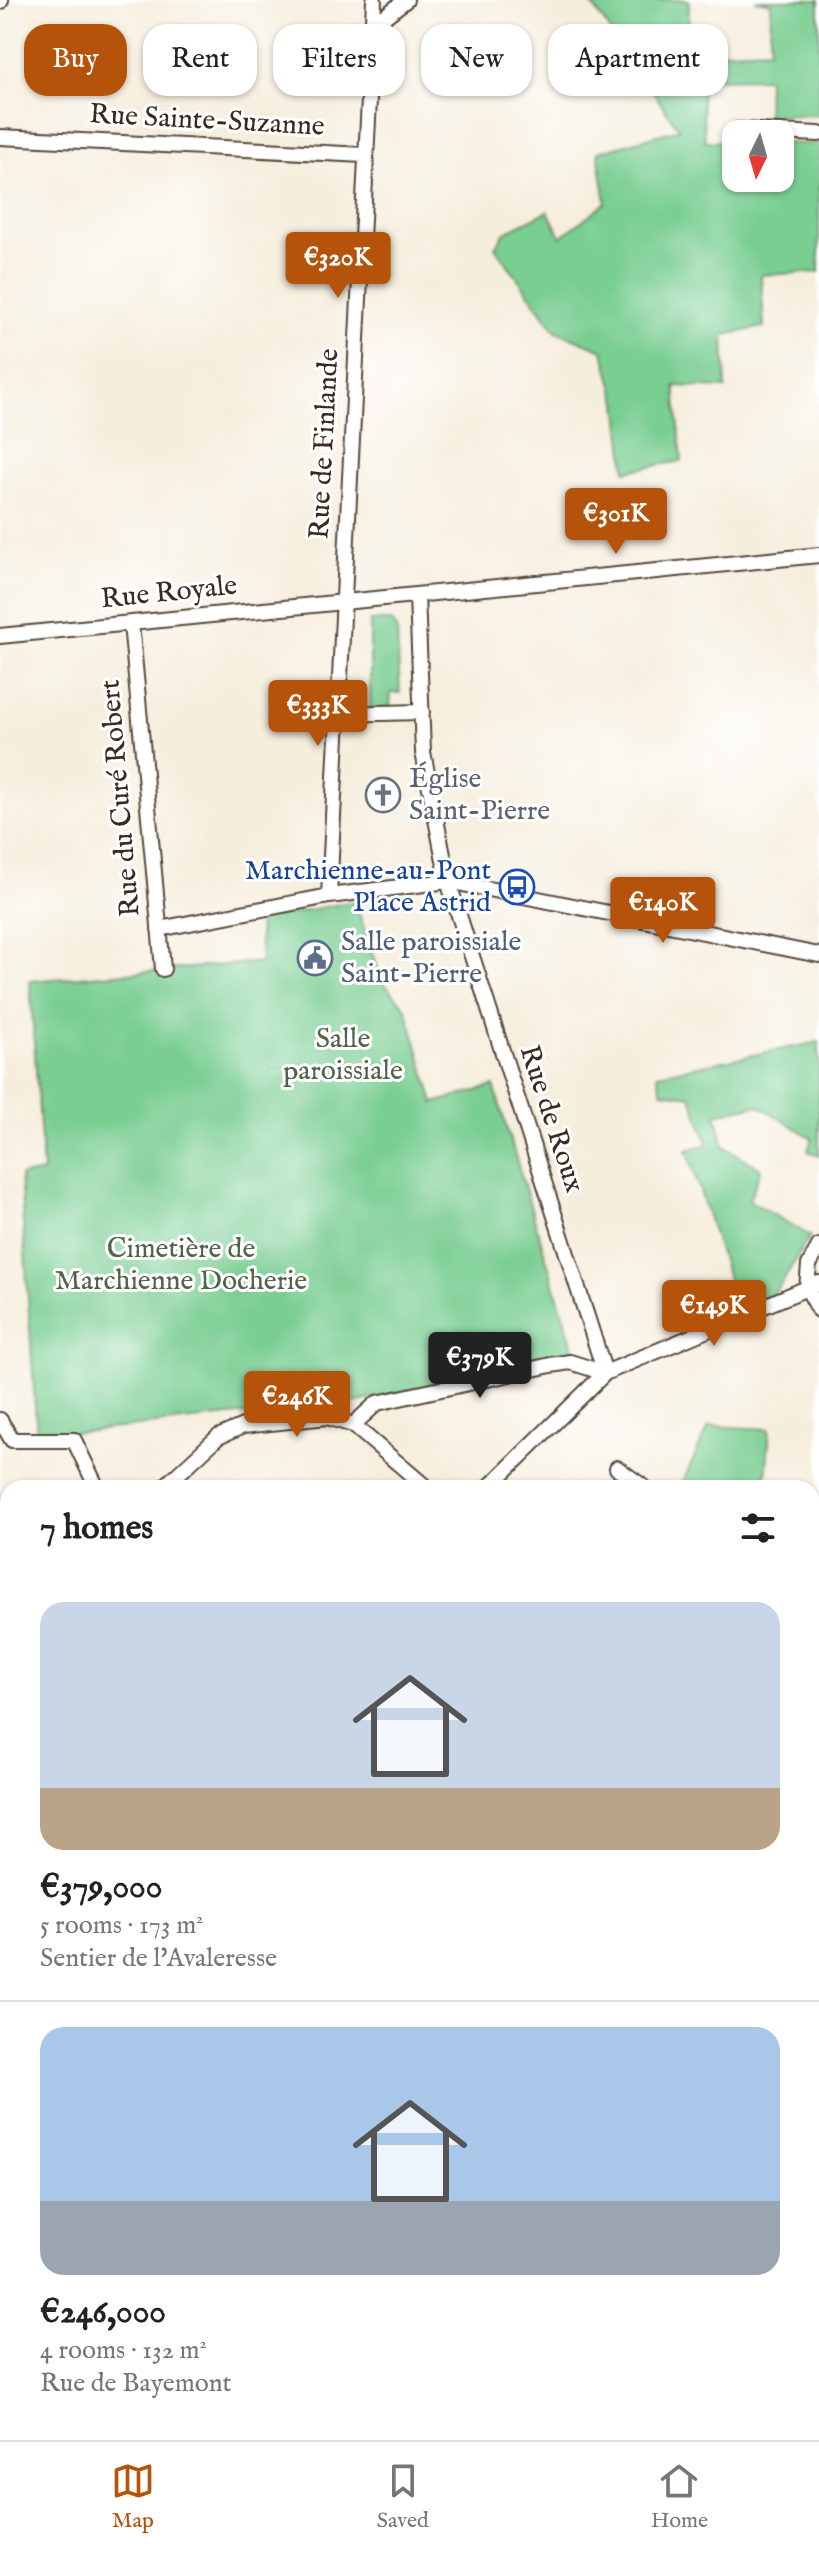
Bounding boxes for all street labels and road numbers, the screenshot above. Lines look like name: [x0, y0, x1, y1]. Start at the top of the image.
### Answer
street label: Rue Sainte-Suzanne: [88, 97, 326, 145]
street label: Rue de Finlande: [303, 347, 347, 540]
street label: Rue Royale: [99, 568, 239, 618]
street label: Rue du Curé Robert: [93, 678, 149, 918]
street label: Rue de Roux: [511, 1041, 591, 1197]

